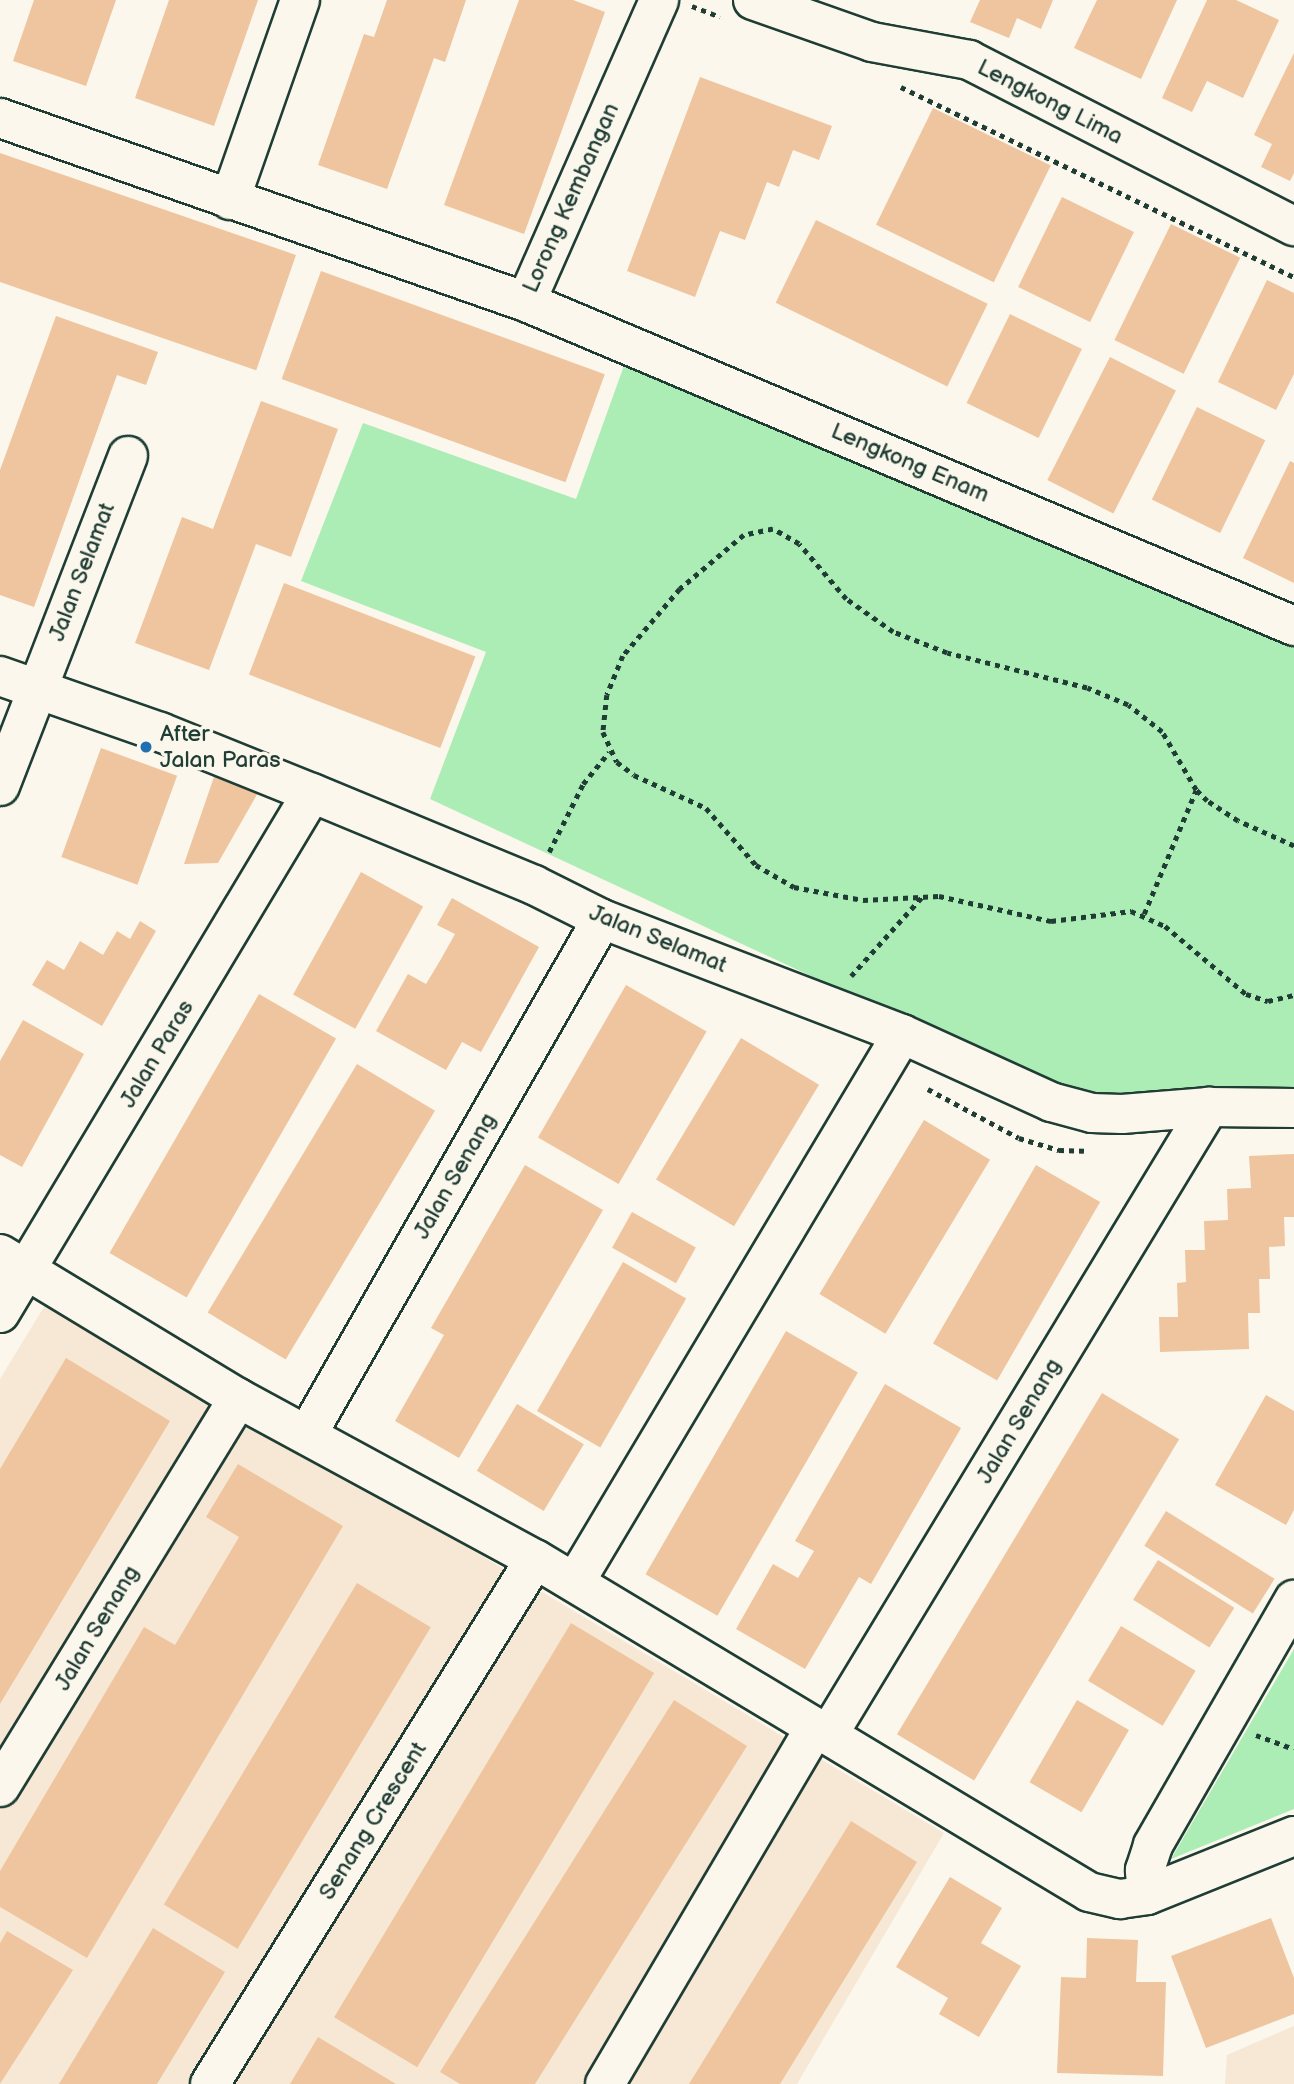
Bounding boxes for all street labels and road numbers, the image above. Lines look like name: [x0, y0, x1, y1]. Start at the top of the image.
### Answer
street label: Lengkong Lima: [973, 54, 1127, 150]
street label: Lorong Kembangan: [517, 99, 625, 297]
street label: Lengkong Enam: [827, 417, 993, 509]
street label: Jalan Selamat: [43, 499, 121, 645]
street label: Jalan Selamat: [585, 899, 731, 979]
street label: Jalan Paras: [114, 995, 200, 1113]
street label: Jalan Senang: [408, 1108, 502, 1244]
street label: Jalan Senang: [971, 1353, 1067, 1489]
street label: Jalan Senang: [49, 1560, 145, 1696]
street label: Senang Crescent: [313, 1737, 433, 1905]

